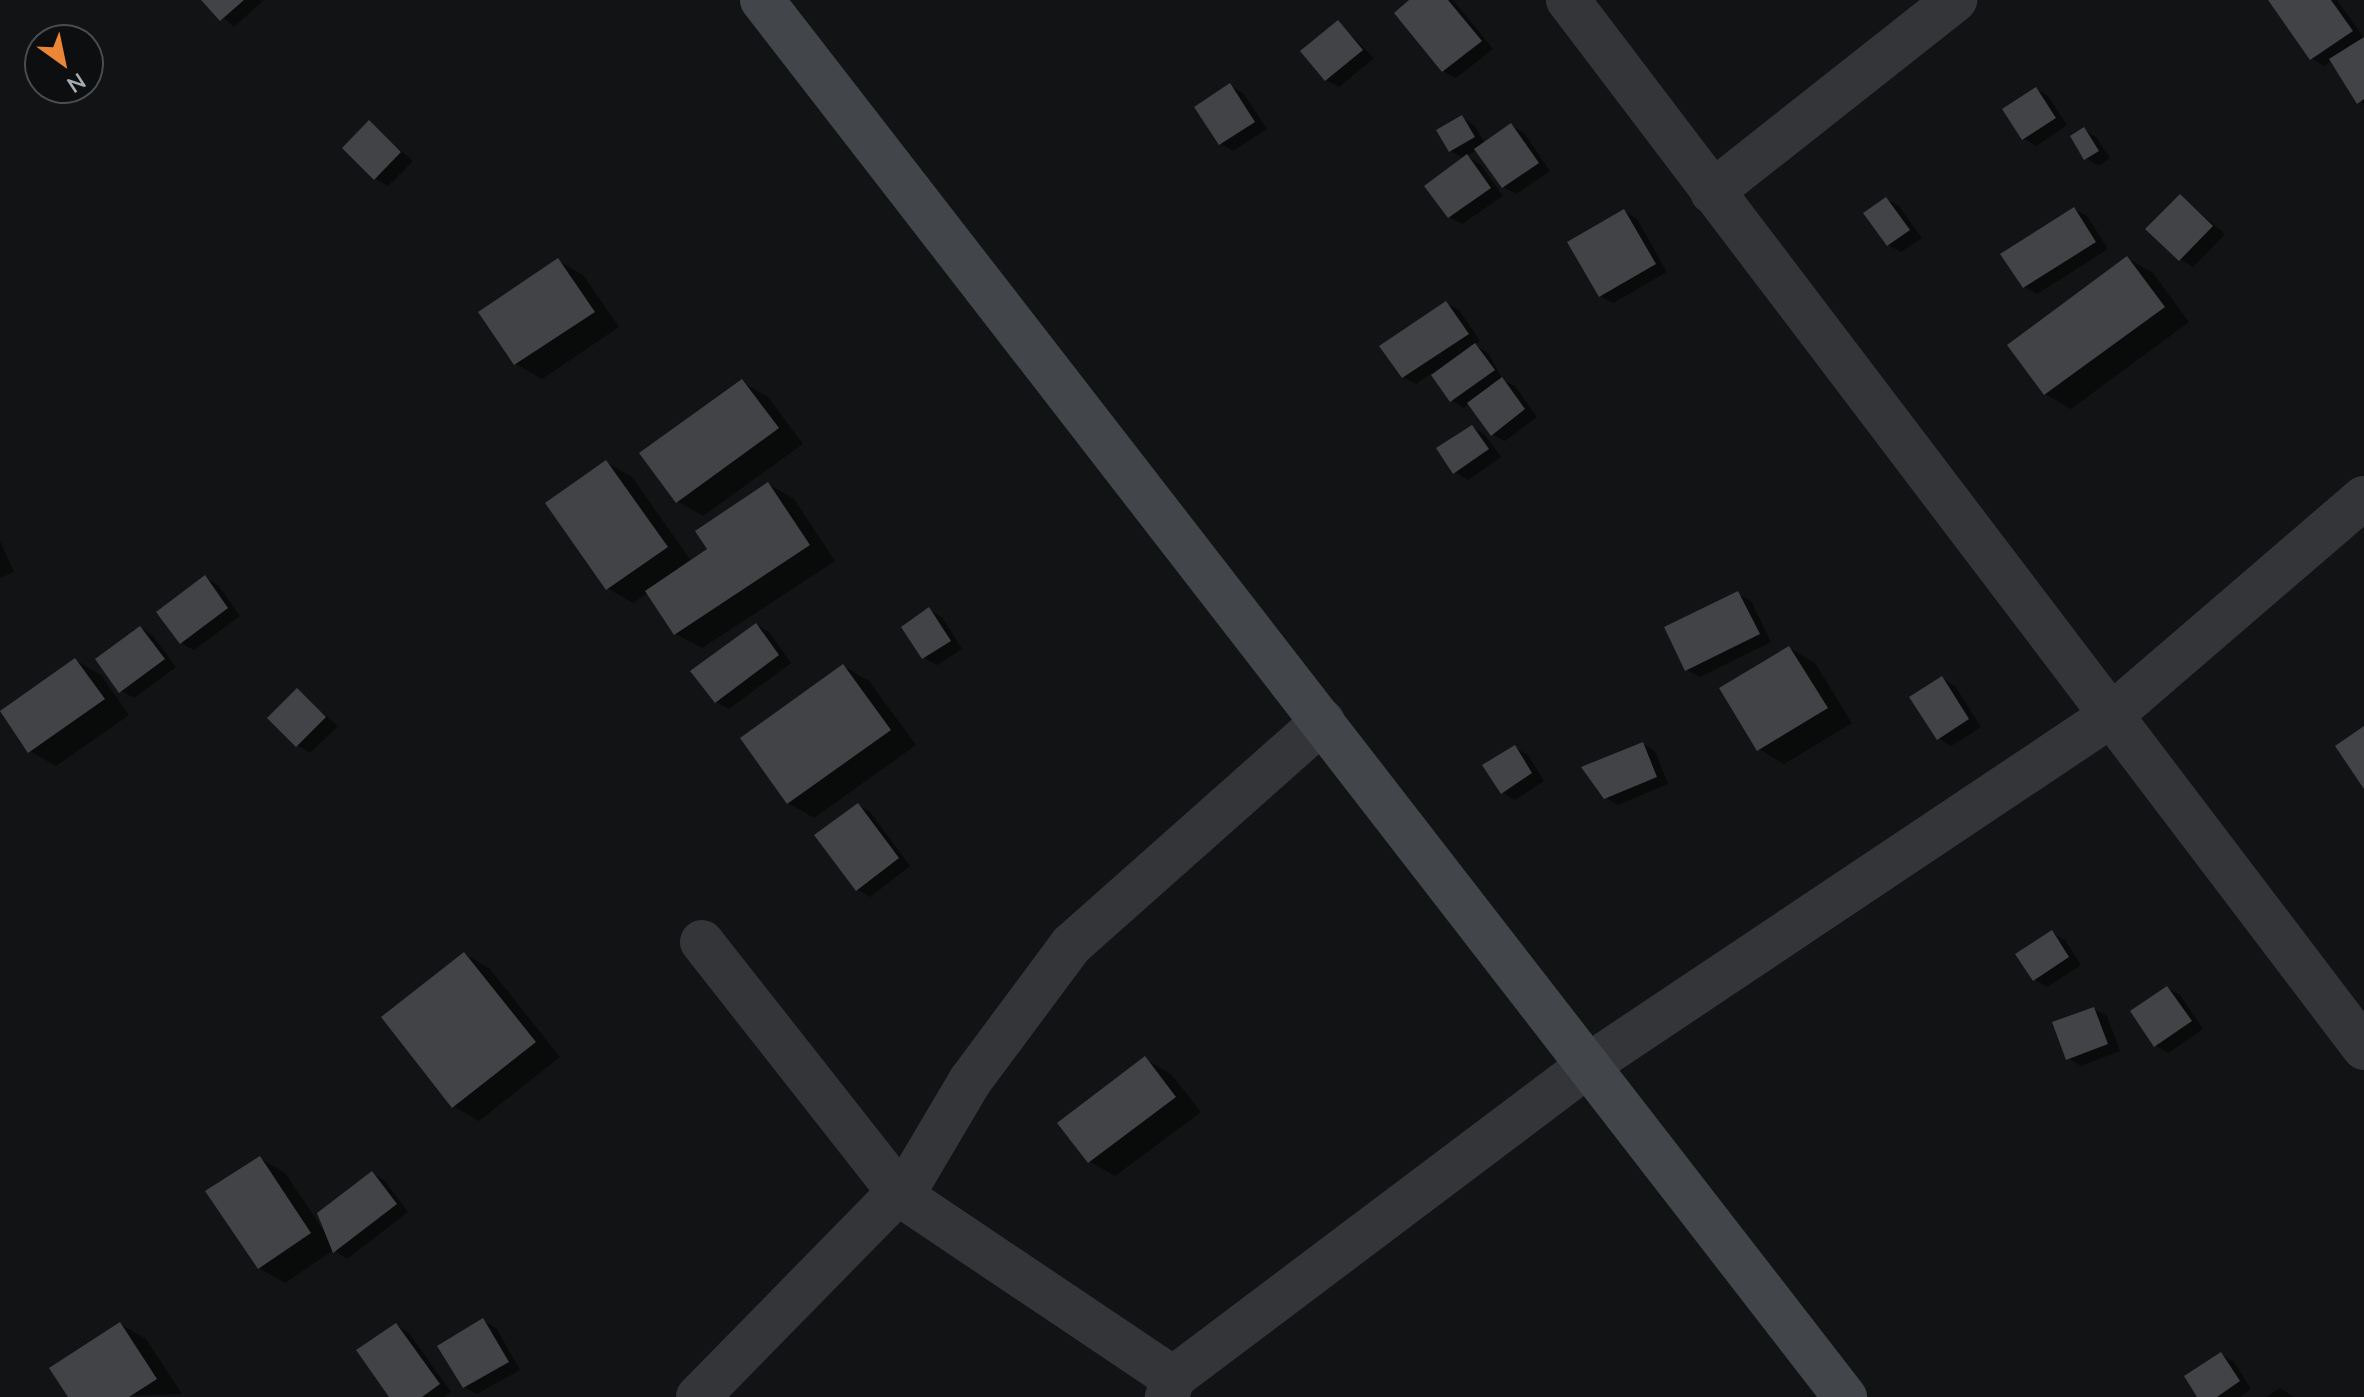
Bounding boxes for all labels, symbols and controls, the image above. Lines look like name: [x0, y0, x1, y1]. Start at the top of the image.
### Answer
north arrow: [24, 24, 104, 104]
text: N: [61, 65, 91, 100]

